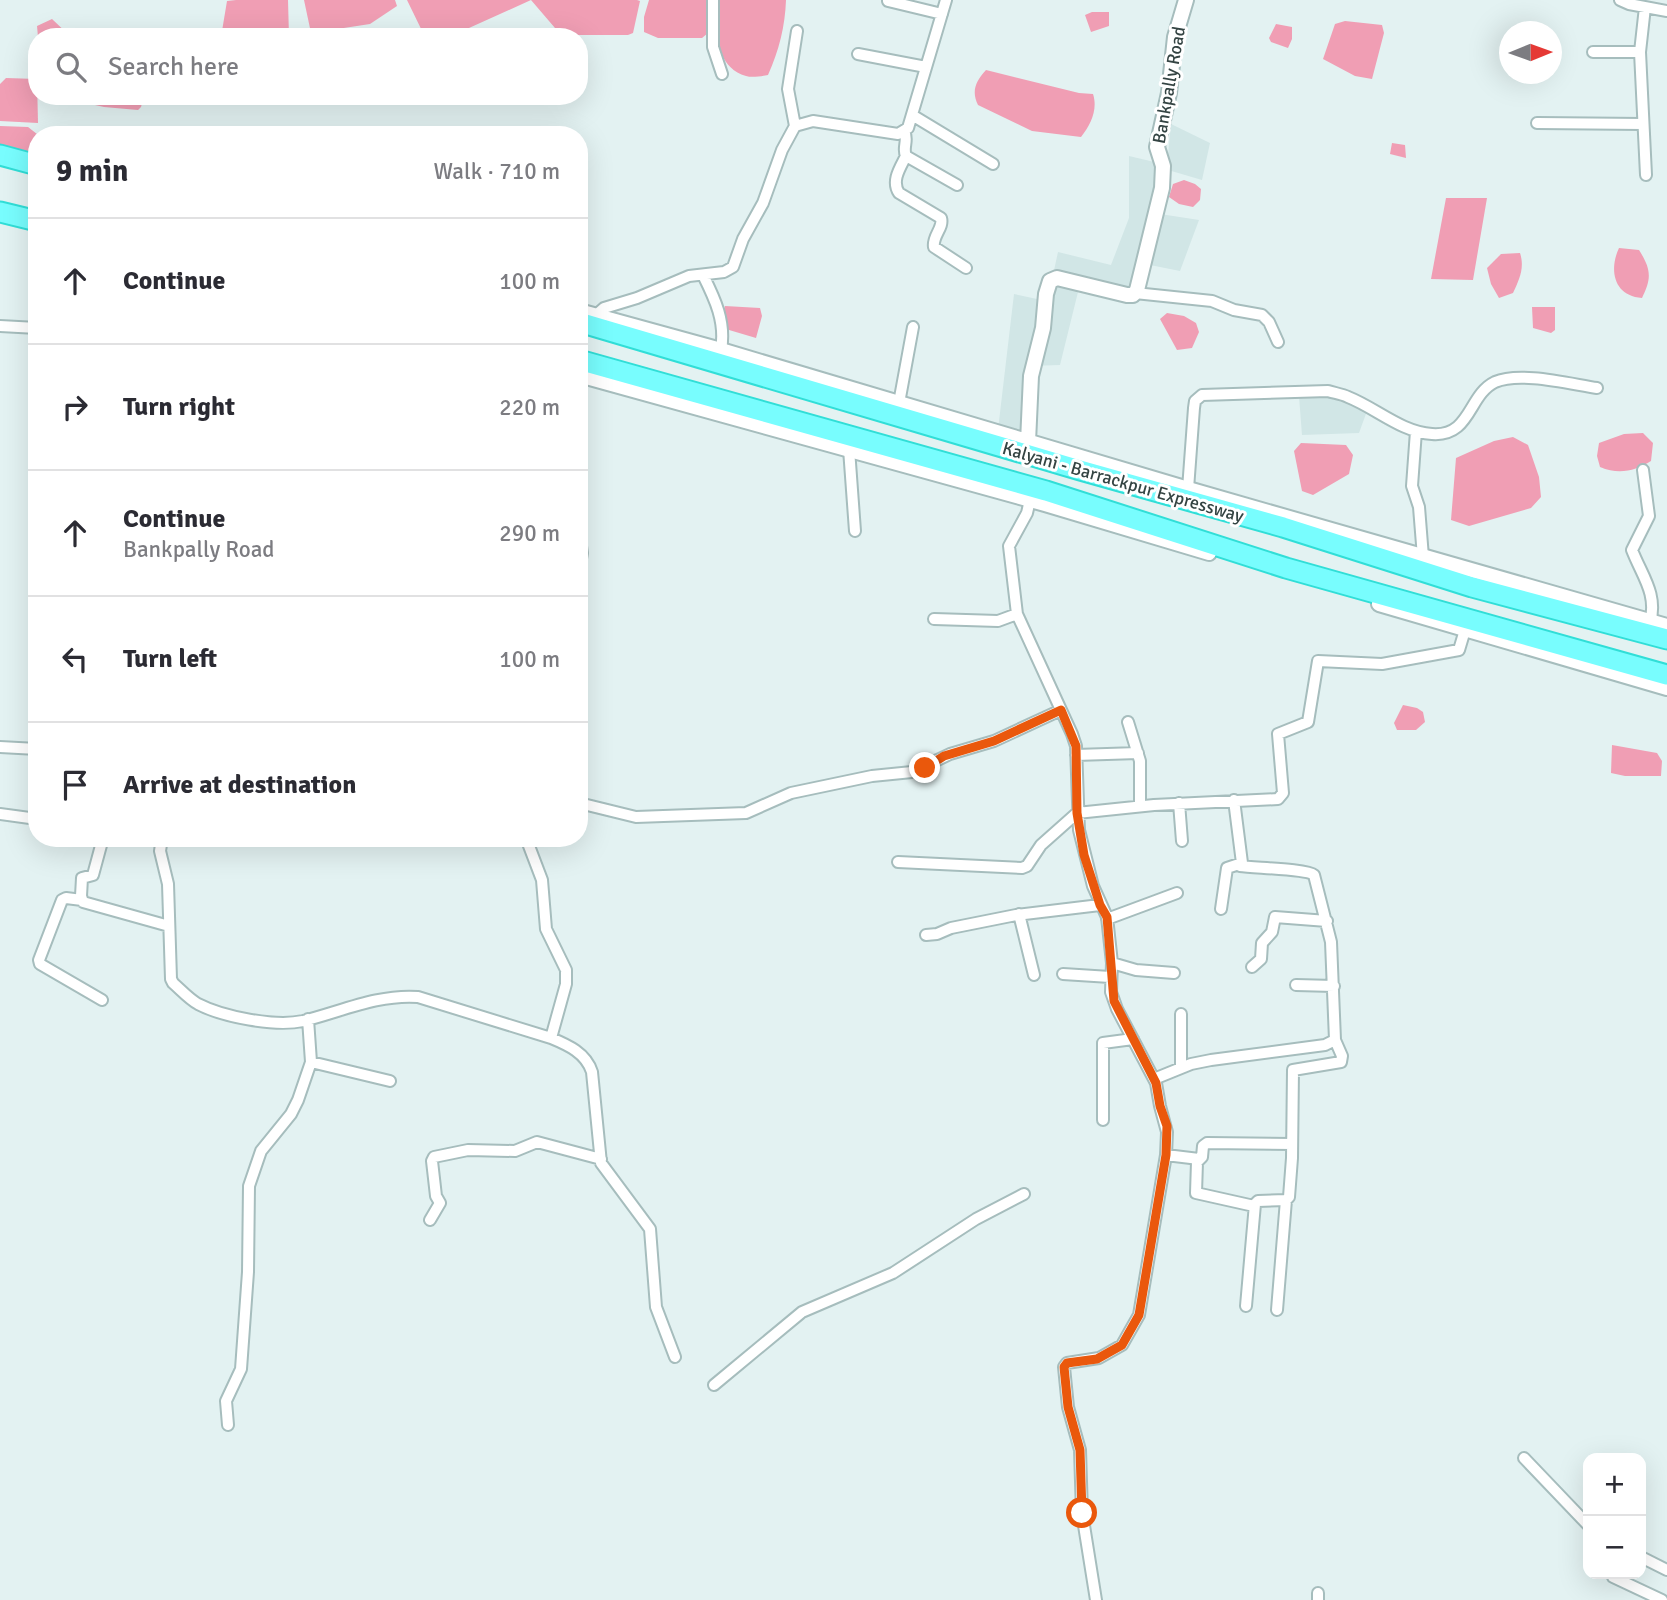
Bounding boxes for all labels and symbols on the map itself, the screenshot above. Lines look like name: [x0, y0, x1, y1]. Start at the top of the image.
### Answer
north arrow: [1499, 21, 1562, 84]
street label: Bankpally Road: [1148, 25, 1190, 145]
street label: Kalyani - Barrackpur Expressway: [1000, 437, 1247, 527]
route end: [909, 752, 940, 783]
route start: [1066, 1497, 1097, 1528]

